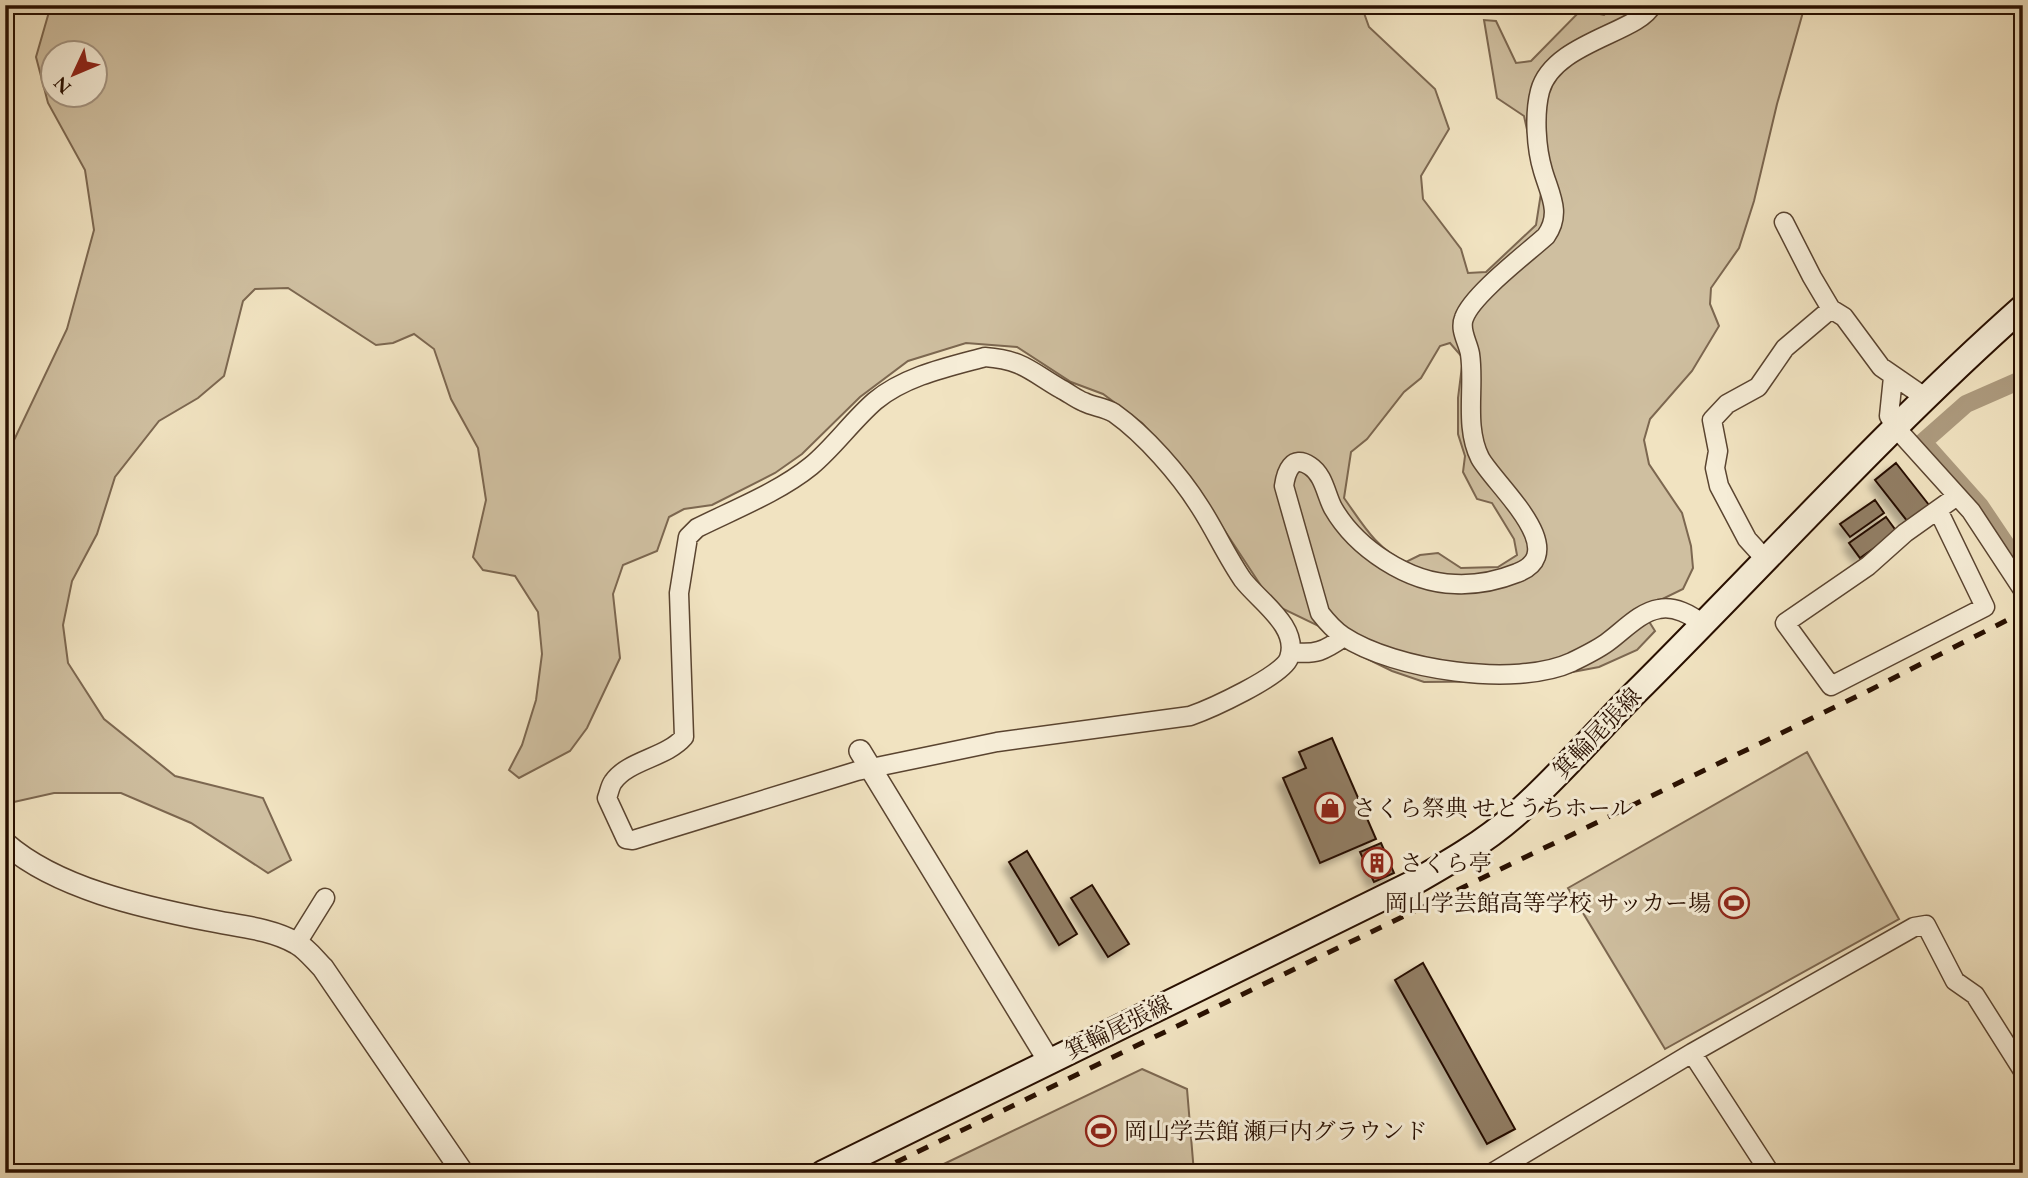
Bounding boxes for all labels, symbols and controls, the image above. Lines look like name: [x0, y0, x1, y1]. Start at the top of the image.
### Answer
north arrow: [38, 38, 108, 108]
text: N: [47, 71, 76, 100]
street label: 箕輪尾張線: [1546, 681, 1648, 785]
shop icon: さくら祭典 せとうちホール: [1313, 791, 1347, 825]
place label: さくら祭典 せとうちホール: [1353, 793, 1633, 823]
building icon: さくら亭: [1360, 846, 1394, 880]
place label: さくら亭: [1400, 848, 1492, 878]
sports icon: 岡山学芸館高等学校 サッカー場: [1717, 886, 1751, 920]
place label: 岡山学芸館高等学校 サッカー場: [1385, 888, 1711, 918]
street label: 箕輪尾張線: [1060, 988, 1176, 1066]
sports icon: 岡山学芸館 瀬戸内グラウンド: [1084, 1114, 1118, 1148]
place label: 岡山学芸館 瀬戸内グラウンド: [1124, 1116, 1428, 1146]

